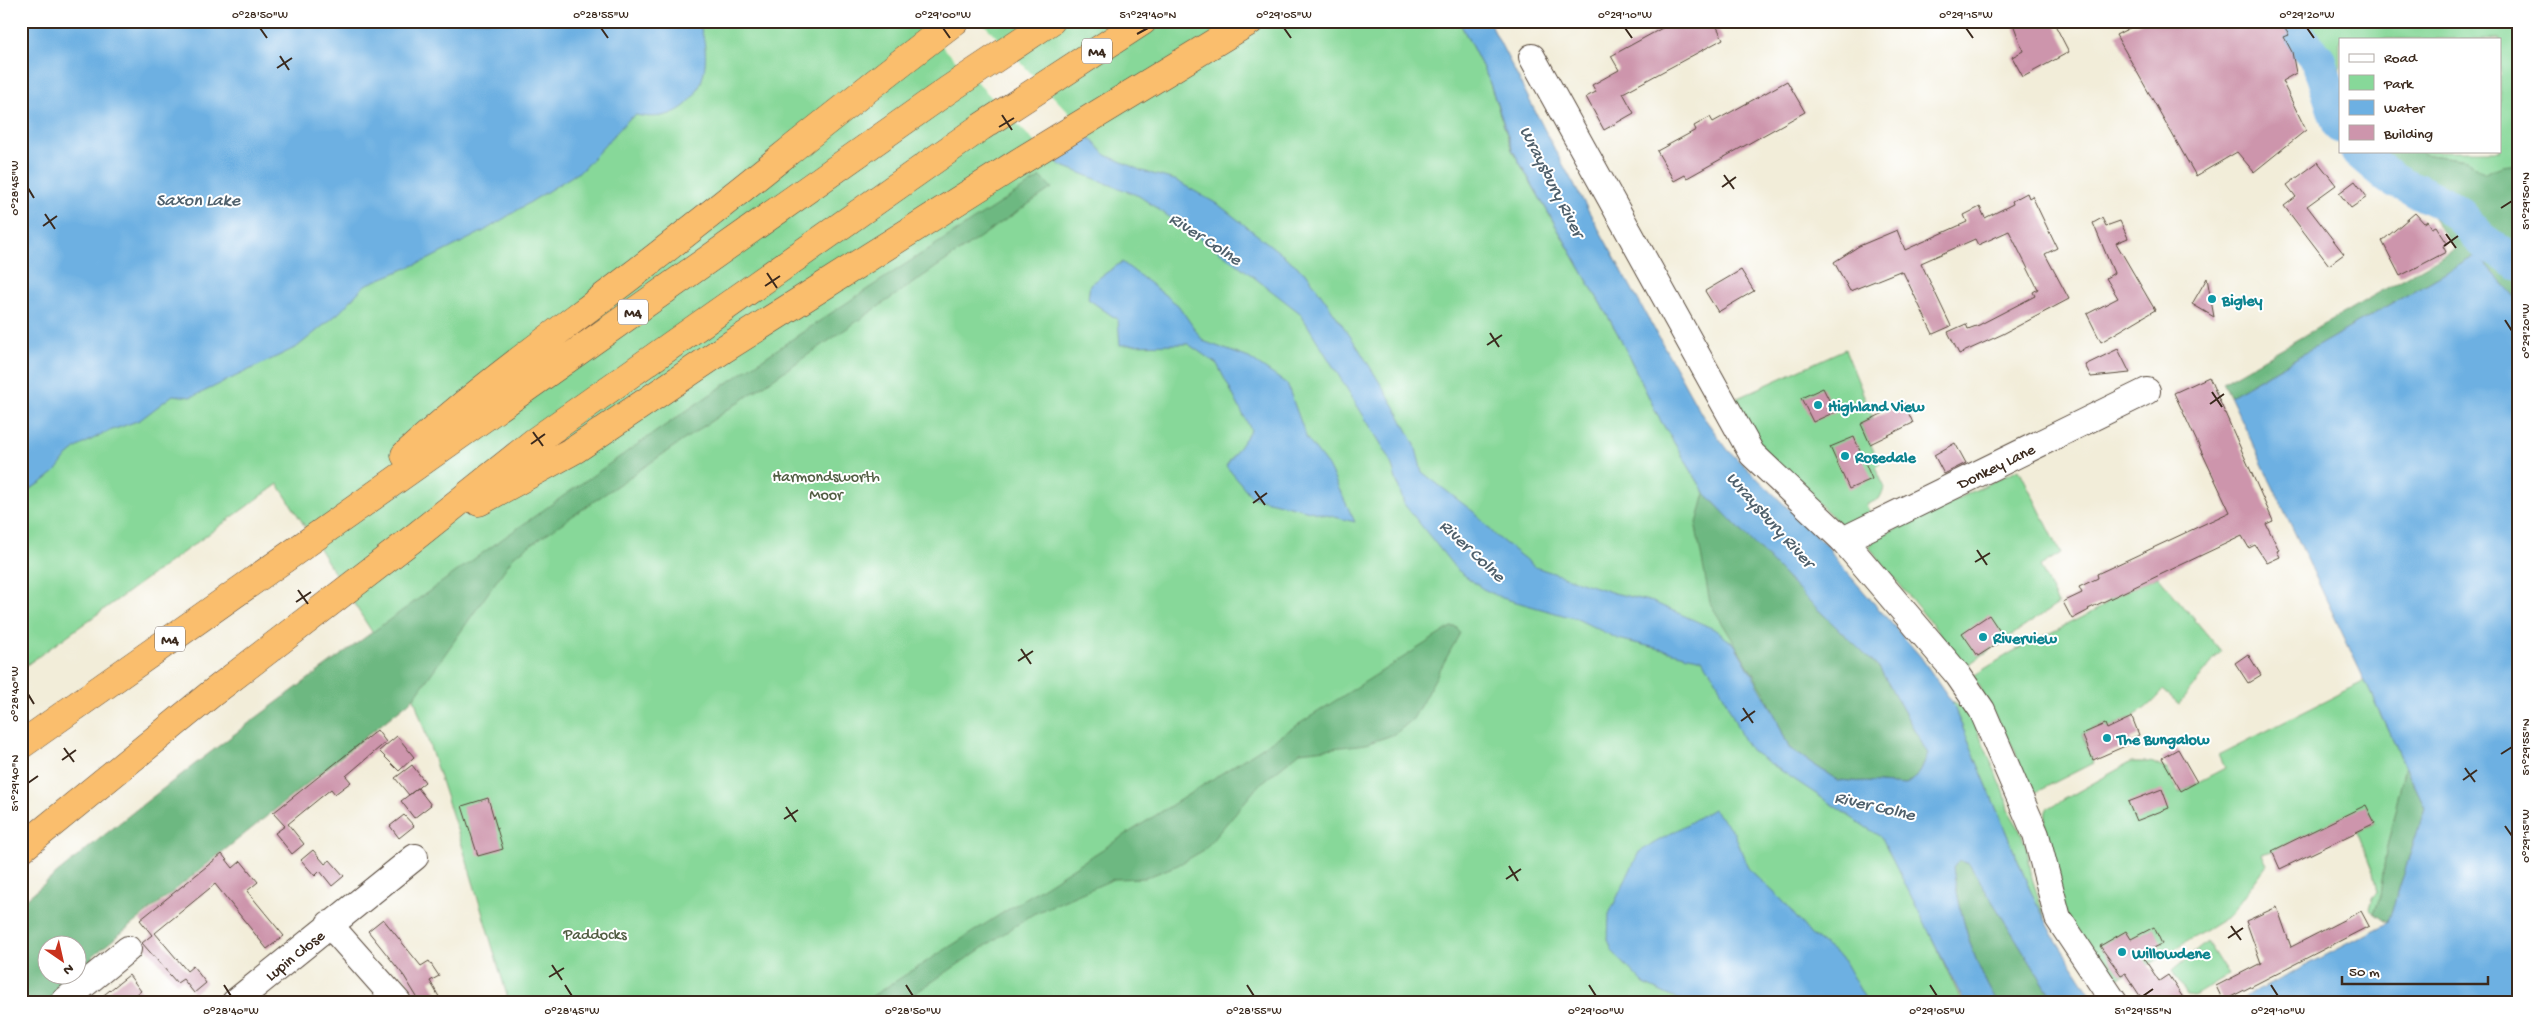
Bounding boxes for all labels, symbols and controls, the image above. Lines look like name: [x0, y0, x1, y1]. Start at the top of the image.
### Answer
text: 0°28'50"W: [232, 9, 288, 23]
text: 0°28'55"W: [573, 9, 629, 23]
text: 0°29'00"W: [915, 9, 971, 23]
text: 51°29'40"N: [1120, 9, 1177, 23]
text: 0°29'05"W: [1256, 9, 1312, 23]
text: 0°29'10"W: [1598, 9, 1652, 23]
text: 0°29'15"W: [1939, 9, 1993, 23]
text: 0°29'20"W: [2279, 9, 2335, 23]
road number: M4: [1082, 38, 1112, 64]
legend: [2339, 38, 2502, 152]
text: Road: [2384, 50, 2418, 68]
text: Park: [2383, 76, 2414, 94]
text: Water: [2384, 100, 2426, 118]
water label: Wraysbury River: [1514, 123, 1589, 244]
text: Building: [2383, 126, 2433, 144]
text: 0°28'45"W: [9, 161, 23, 215]
text: 51°29'50"N: [2520, 172, 2534, 230]
water label: Saxon Lake: [156, 191, 241, 212]
water label: River Colne: [1164, 209, 1245, 272]
marker: Bigley: [2206, 293, 2218, 305]
place label: Bigley: [2221, 293, 2263, 312]
road number: M4: [618, 300, 648, 324]
text: 0°29'20"W: [2520, 303, 2534, 359]
marker: Highland View: [1812, 399, 1824, 411]
place label: Highland View: [1828, 399, 1925, 418]
street label: Donkey Lane: [1954, 441, 2040, 496]
marker: Rosedale: [1839, 450, 1851, 462]
place label: Rosedale: [1854, 450, 1917, 469]
water label: Wraysbury River: [1721, 468, 1820, 576]
park label: Harmondsworth Moor: [772, 469, 880, 506]
water label: River Colne: [1434, 516, 1509, 588]
road number: M4: [155, 626, 185, 652]
marker: Riverview: [1977, 631, 1989, 643]
place label: Riverview: [1992, 631, 2058, 650]
text: 0°28'40"W: [9, 666, 23, 722]
text: 51°29'55"N: [2520, 718, 2534, 775]
marker: The Bungalow: [2101, 732, 2113, 744]
place label: The Bungalow: [2115, 732, 2210, 751]
text: 51°29'40"N: [9, 754, 23, 811]
water label: River Colne: [1832, 788, 1917, 827]
text: 0°29'15"W: [2520, 809, 2534, 863]
street label: Lupin Close: [263, 927, 330, 987]
park label: Paddocks: [562, 927, 628, 946]
north arrow: [38, 936, 88, 986]
marker: Willowdene: [2116, 946, 2128, 958]
place label: Willowdene: [2131, 946, 2211, 965]
scale bar: [2342, 953, 2488, 985]
text: N: [59, 959, 76, 978]
text: 50 m: [2349, 964, 2380, 982]
text: 0°28'40"W: [203, 1005, 259, 1019]
text: 0°28'45"W: [545, 1005, 599, 1019]
text: 0°28'50"W: [885, 1005, 941, 1019]
text: 0°28'55"W: [1226, 1005, 1282, 1019]
text: 0°29'00"W: [1568, 1005, 1624, 1019]
text: 0°29'05"W: [1909, 1005, 1965, 1019]
text: 51°29'55"N: [2115, 1005, 2172, 1019]
text: 0°29'10"W: [2251, 1005, 2305, 1019]

